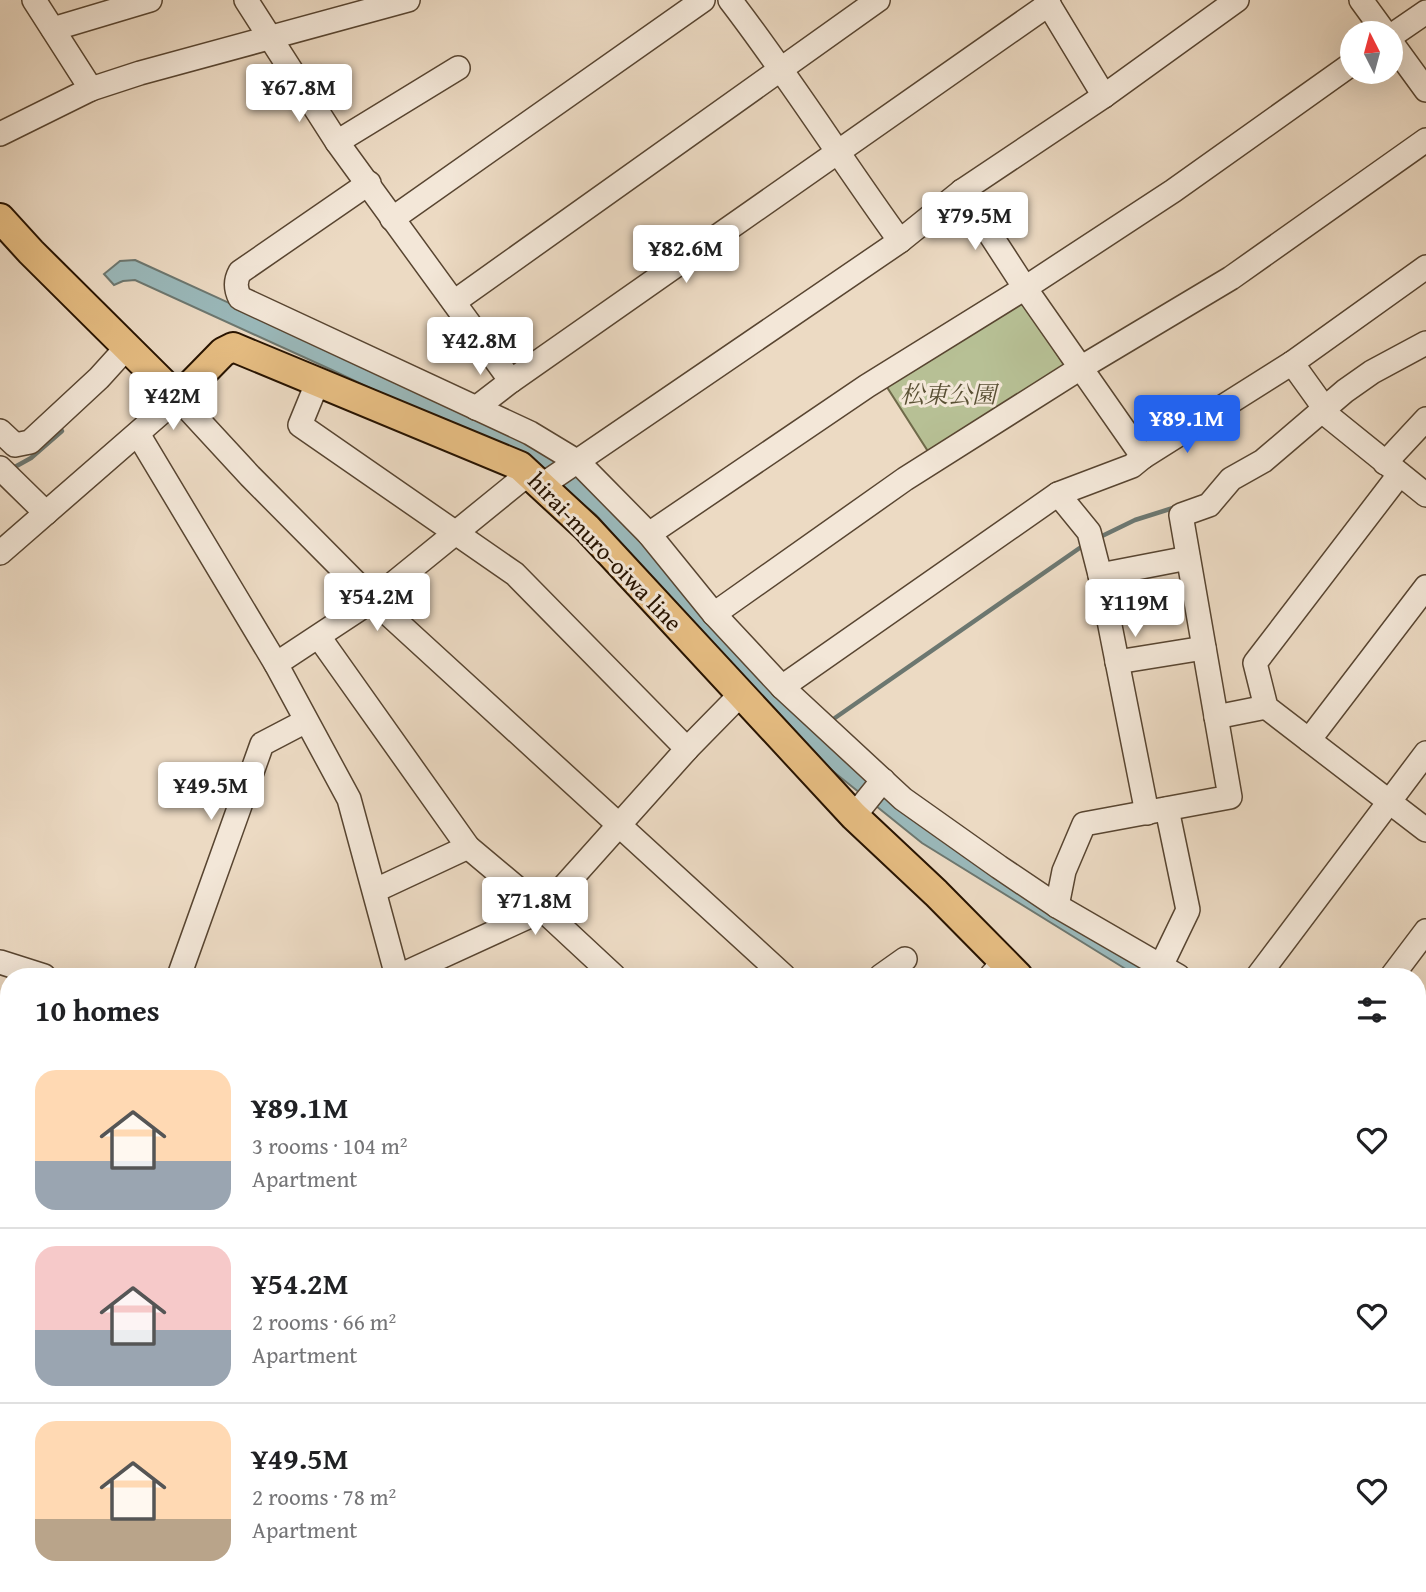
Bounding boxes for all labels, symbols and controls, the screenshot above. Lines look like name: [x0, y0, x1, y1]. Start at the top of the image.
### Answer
north arrow: [1340, 21, 1404, 84]
map controls: [1340, 21, 1403, 84]
pin: ¥67.8M: [242, 64, 356, 124]
text: ¥67.8M: [262, 70, 336, 103]
pin: ¥79.5M: [918, 192, 1032, 252]
text: ¥79.5M: [938, 198, 1012, 231]
pin: ¥82.6M: [629, 226, 743, 285]
text: ¥82.6M: [649, 231, 723, 264]
pin: ¥42.8M: [423, 318, 537, 377]
text: ¥42.8M: [443, 323, 517, 356]
pin: ¥42M: [132, 372, 214, 432]
park label: 松東公園: [900, 377, 1000, 412]
text: ¥42M: [145, 378, 201, 411]
pin: ¥89.1M: [1130, 396, 1244, 455]
text: ¥89.1M: [1150, 401, 1224, 434]
street label: hirai-muro-oiwa line: [520, 464, 691, 639]
pin: ¥54.2M: [320, 574, 434, 633]
text: ¥54.2M: [340, 579, 414, 612]
pin: ¥119M: [1086, 580, 1184, 639]
text: ¥119M: [1101, 585, 1169, 618]
pin: ¥49.5M: [154, 762, 268, 822]
text: ¥49.5M: [174, 768, 248, 801]
pin: ¥71.8M: [478, 878, 592, 937]
text: ¥71.8M: [498, 883, 572, 916]
text: 10 homes: [35, 988, 160, 1032]
icon: filters: [1353, 991, 1391, 1029]
text: ¥89.1M: [252, 1085, 348, 1129]
icon: home: [91, 1098, 175, 1182]
icon: heart: [1353, 1121, 1391, 1159]
text: 3 rooms · 104 m²: [252, 1129, 407, 1162]
text: Apartment: [252, 1162, 357, 1195]
text: ¥54.2M: [252, 1261, 348, 1305]
icon: home: [91, 1274, 175, 1358]
icon: heart: [1353, 1297, 1391, 1335]
text: 2 rooms · 66 m²: [252, 1305, 396, 1338]
text: Apartment: [252, 1338, 357, 1371]
text: ¥49.5M: [252, 1436, 348, 1480]
icon: home: [91, 1449, 175, 1533]
icon: heart: [1353, 1472, 1391, 1510]
text: 2 rooms · 78 m²: [252, 1480, 396, 1513]
text: Apartment: [252, 1513, 357, 1546]

